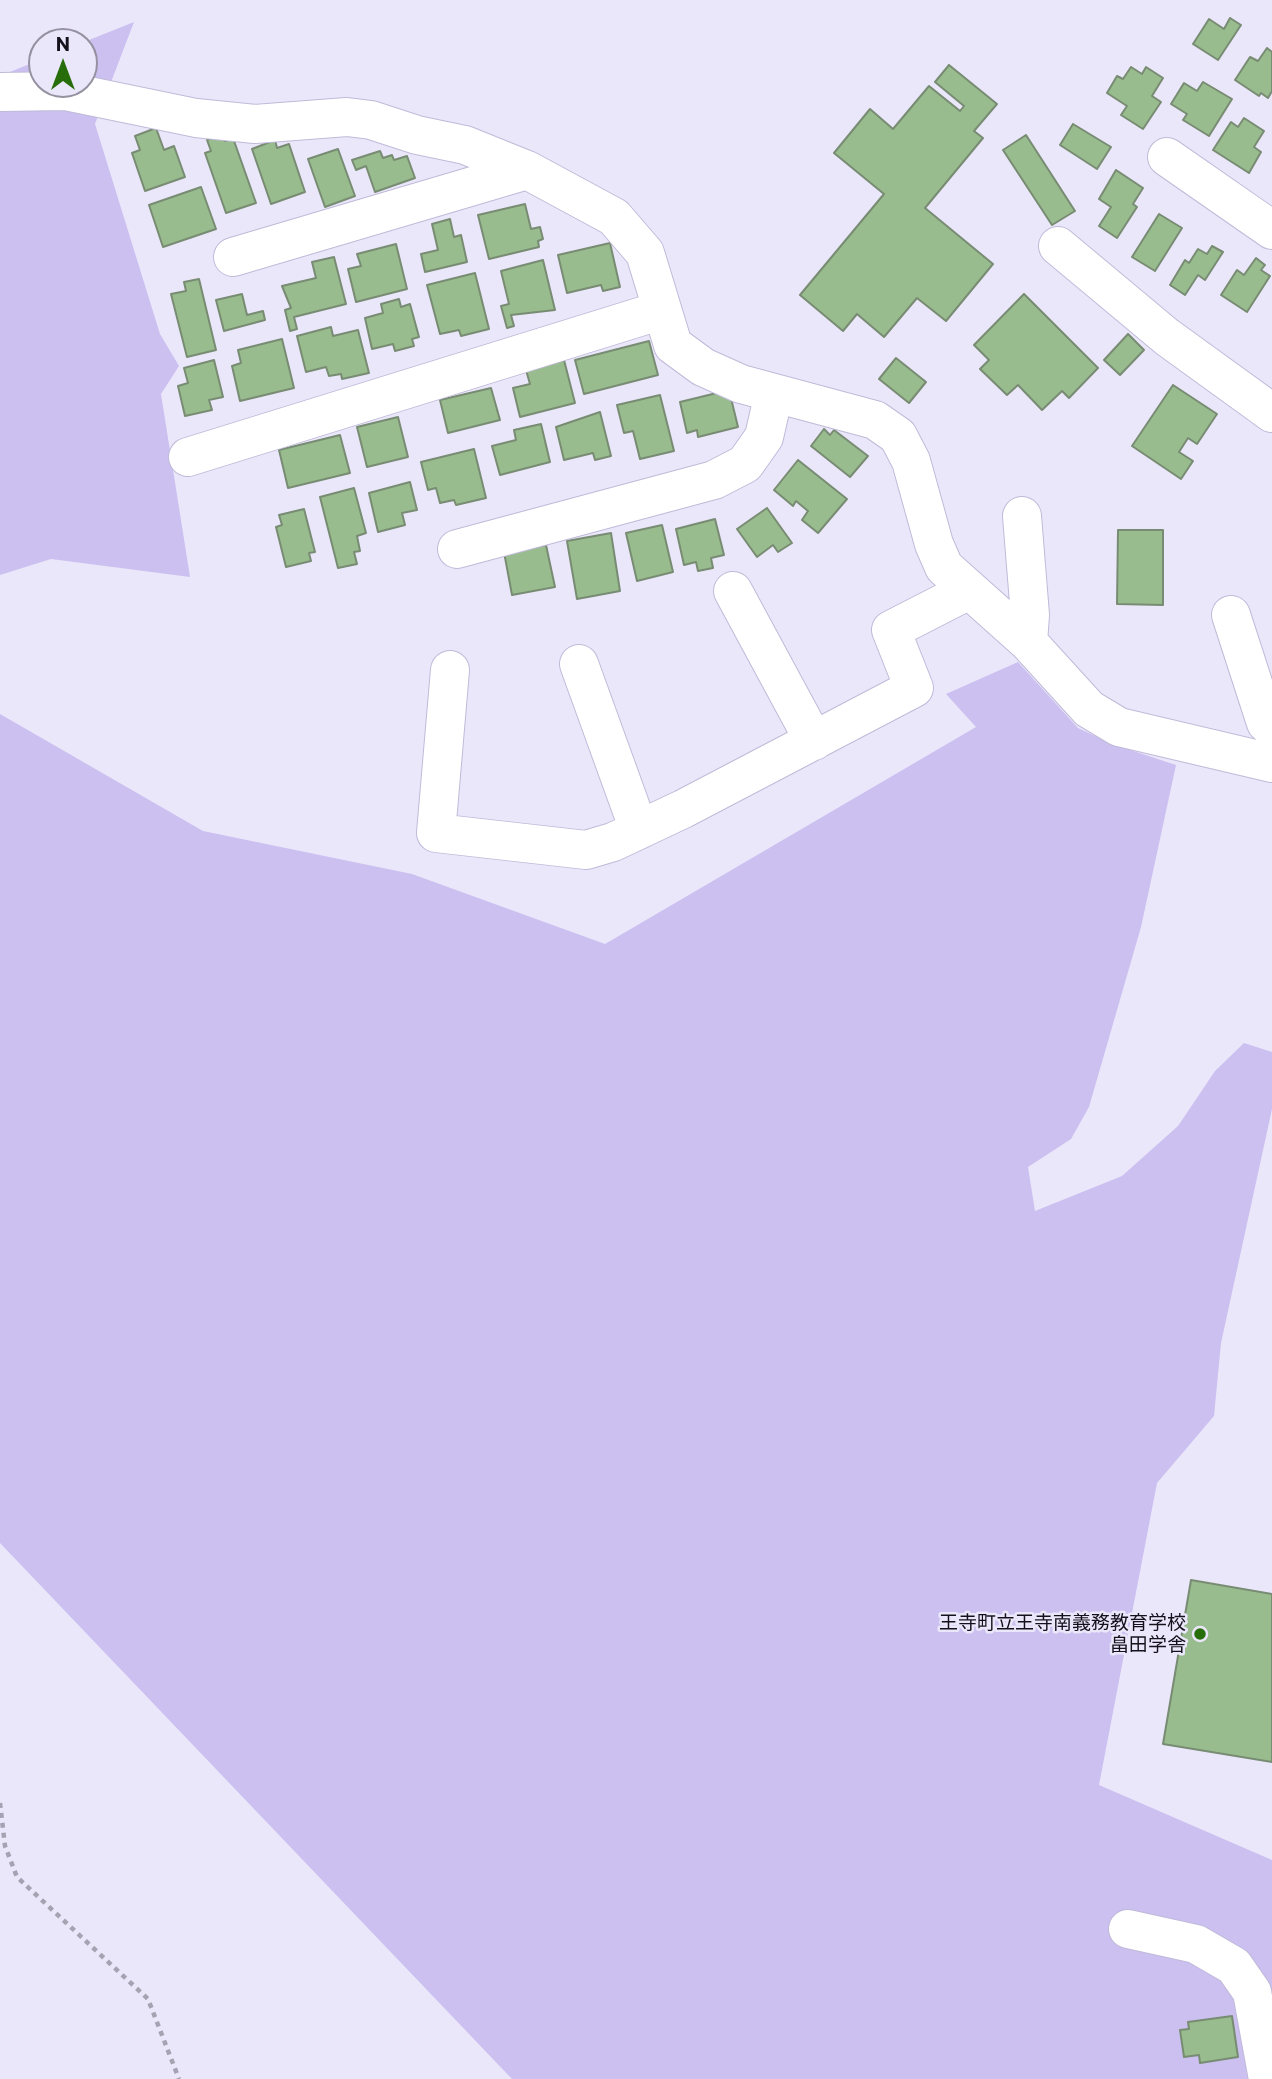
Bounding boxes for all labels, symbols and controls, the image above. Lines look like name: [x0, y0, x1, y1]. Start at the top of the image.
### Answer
north arrow: [28, 28, 98, 98]
text: N: [56, 32, 70, 55]
place label: 王寺町立王寺南義務教育学校 畠田学舎: [939, 1612, 1186, 1656]
marker: 王寺町立王寺南義務教育学校 畠田学舎: [1192, 1626, 1208, 1642]

